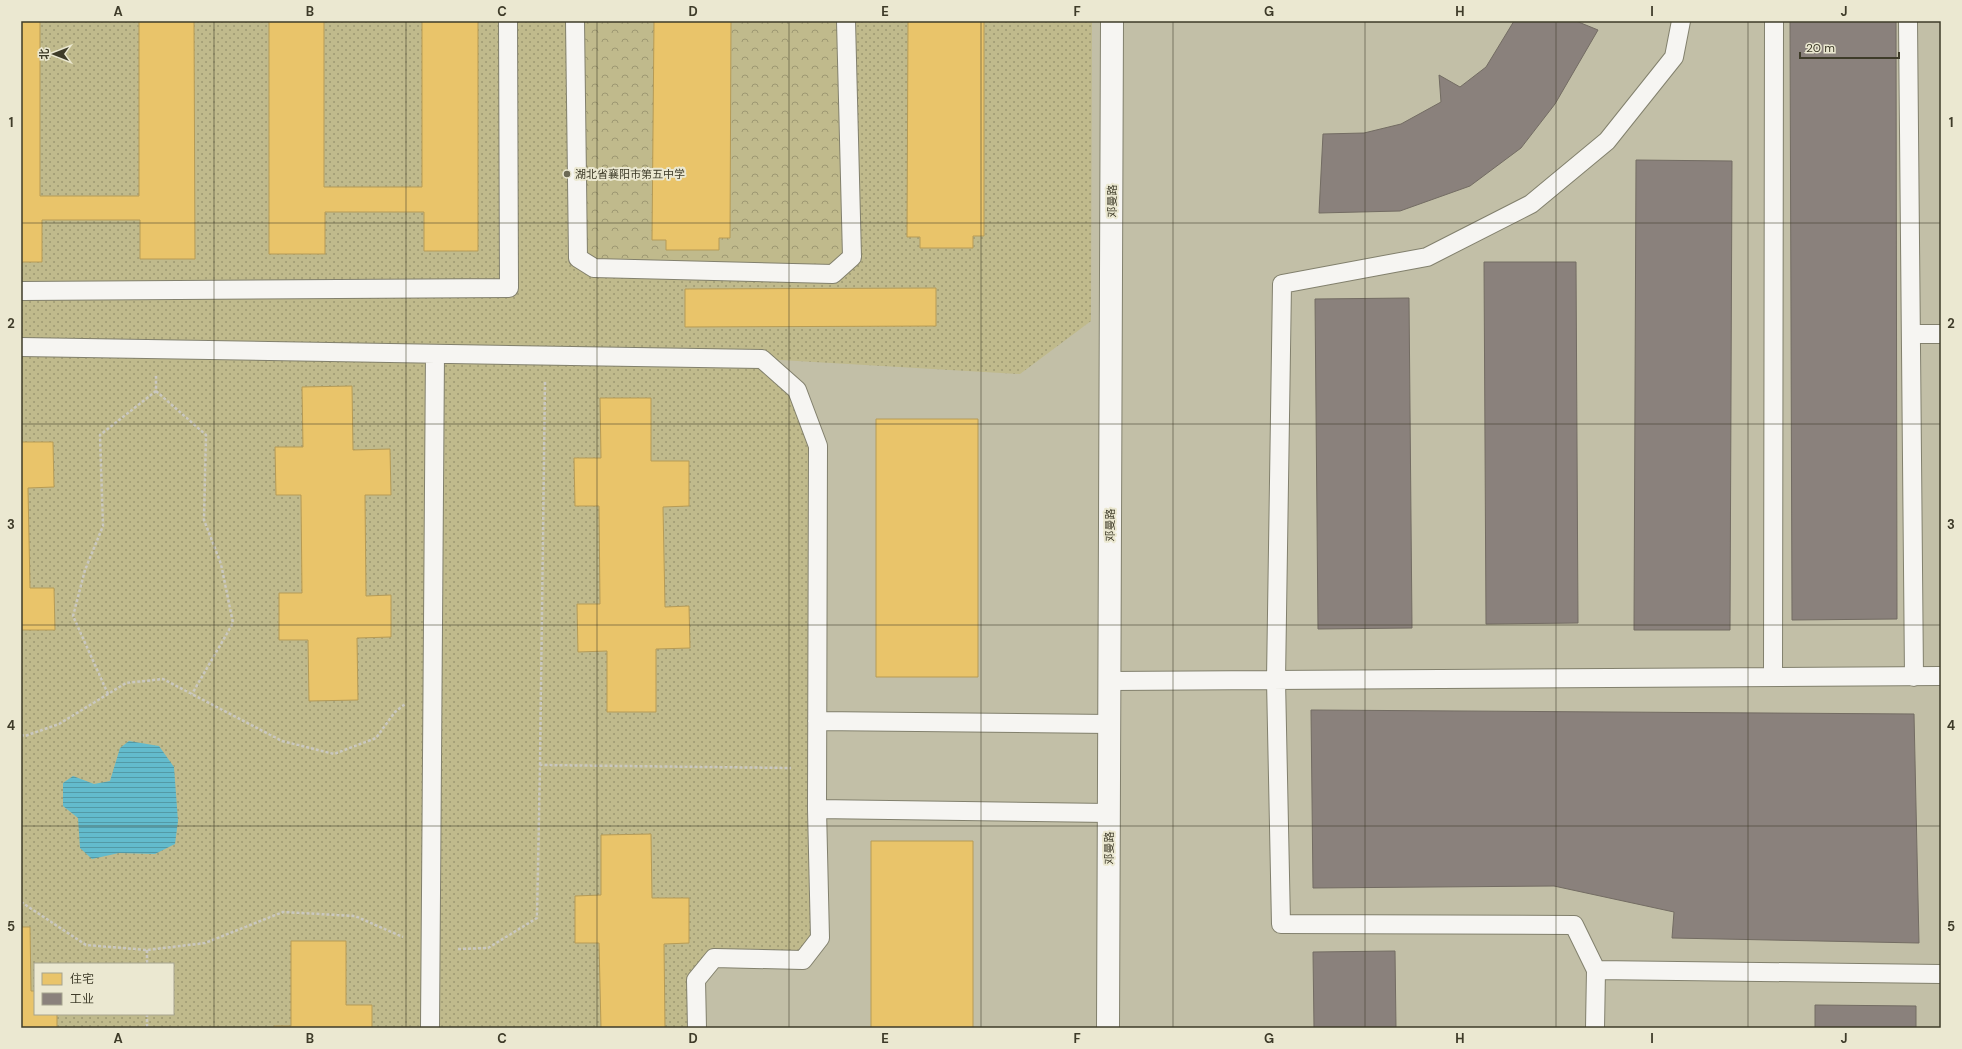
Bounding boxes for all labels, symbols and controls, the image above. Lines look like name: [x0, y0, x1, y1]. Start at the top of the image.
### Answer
text: A: [113, 3, 123, 20]
text: B: [306, 3, 314, 20]
text: C: [497, 3, 507, 20]
text: D: [688, 3, 698, 20]
text: E: [881, 3, 889, 20]
text: F: [1073, 3, 1081, 20]
text: G: [1264, 3, 1274, 20]
text: H: [1455, 3, 1465, 20]
text: I: [1650, 3, 1654, 20]
text: J: [1840, 3, 1848, 20]
north arrow: [34, 34, 74, 74]
scale bar: [1800, 34, 1899, 60]
text: 20 m: [1806, 40, 1835, 56]
text: 北: [37, 49, 51, 60]
text: 1: [9, 114, 13, 131]
text: 1: [1949, 114, 1953, 131]
place label: 湖北省襄阳市第五中学: [575, 167, 685, 181]
marker: 湖北省襄阳市第五中学: [562, 169, 572, 179]
street label: 邓曼路: [1105, 185, 1119, 218]
text: 2: [7, 315, 15, 332]
text: 2: [1947, 315, 1955, 332]
street label: 邓曼路: [1103, 509, 1117, 542]
text: 3: [7, 516, 15, 533]
text: 3: [1947, 516, 1955, 533]
text: 4: [7, 717, 15, 734]
text: 4: [1947, 717, 1955, 734]
street label: 邓曼路: [1102, 832, 1116, 865]
text: 5: [7, 918, 15, 935]
text: 5: [1947, 918, 1955, 935]
legend: [34, 963, 174, 1015]
text: 住宅: [70, 971, 94, 987]
text: 工业: [70, 991, 94, 1007]
text: A: [113, 1030, 123, 1047]
text: B: [306, 1030, 314, 1047]
text: C: [497, 1030, 507, 1047]
text: D: [688, 1030, 698, 1047]
text: E: [881, 1030, 889, 1047]
text: F: [1073, 1030, 1081, 1047]
text: G: [1264, 1030, 1274, 1047]
text: H: [1455, 1030, 1465, 1047]
text: I: [1650, 1030, 1654, 1047]
text: J: [1840, 1030, 1848, 1047]

